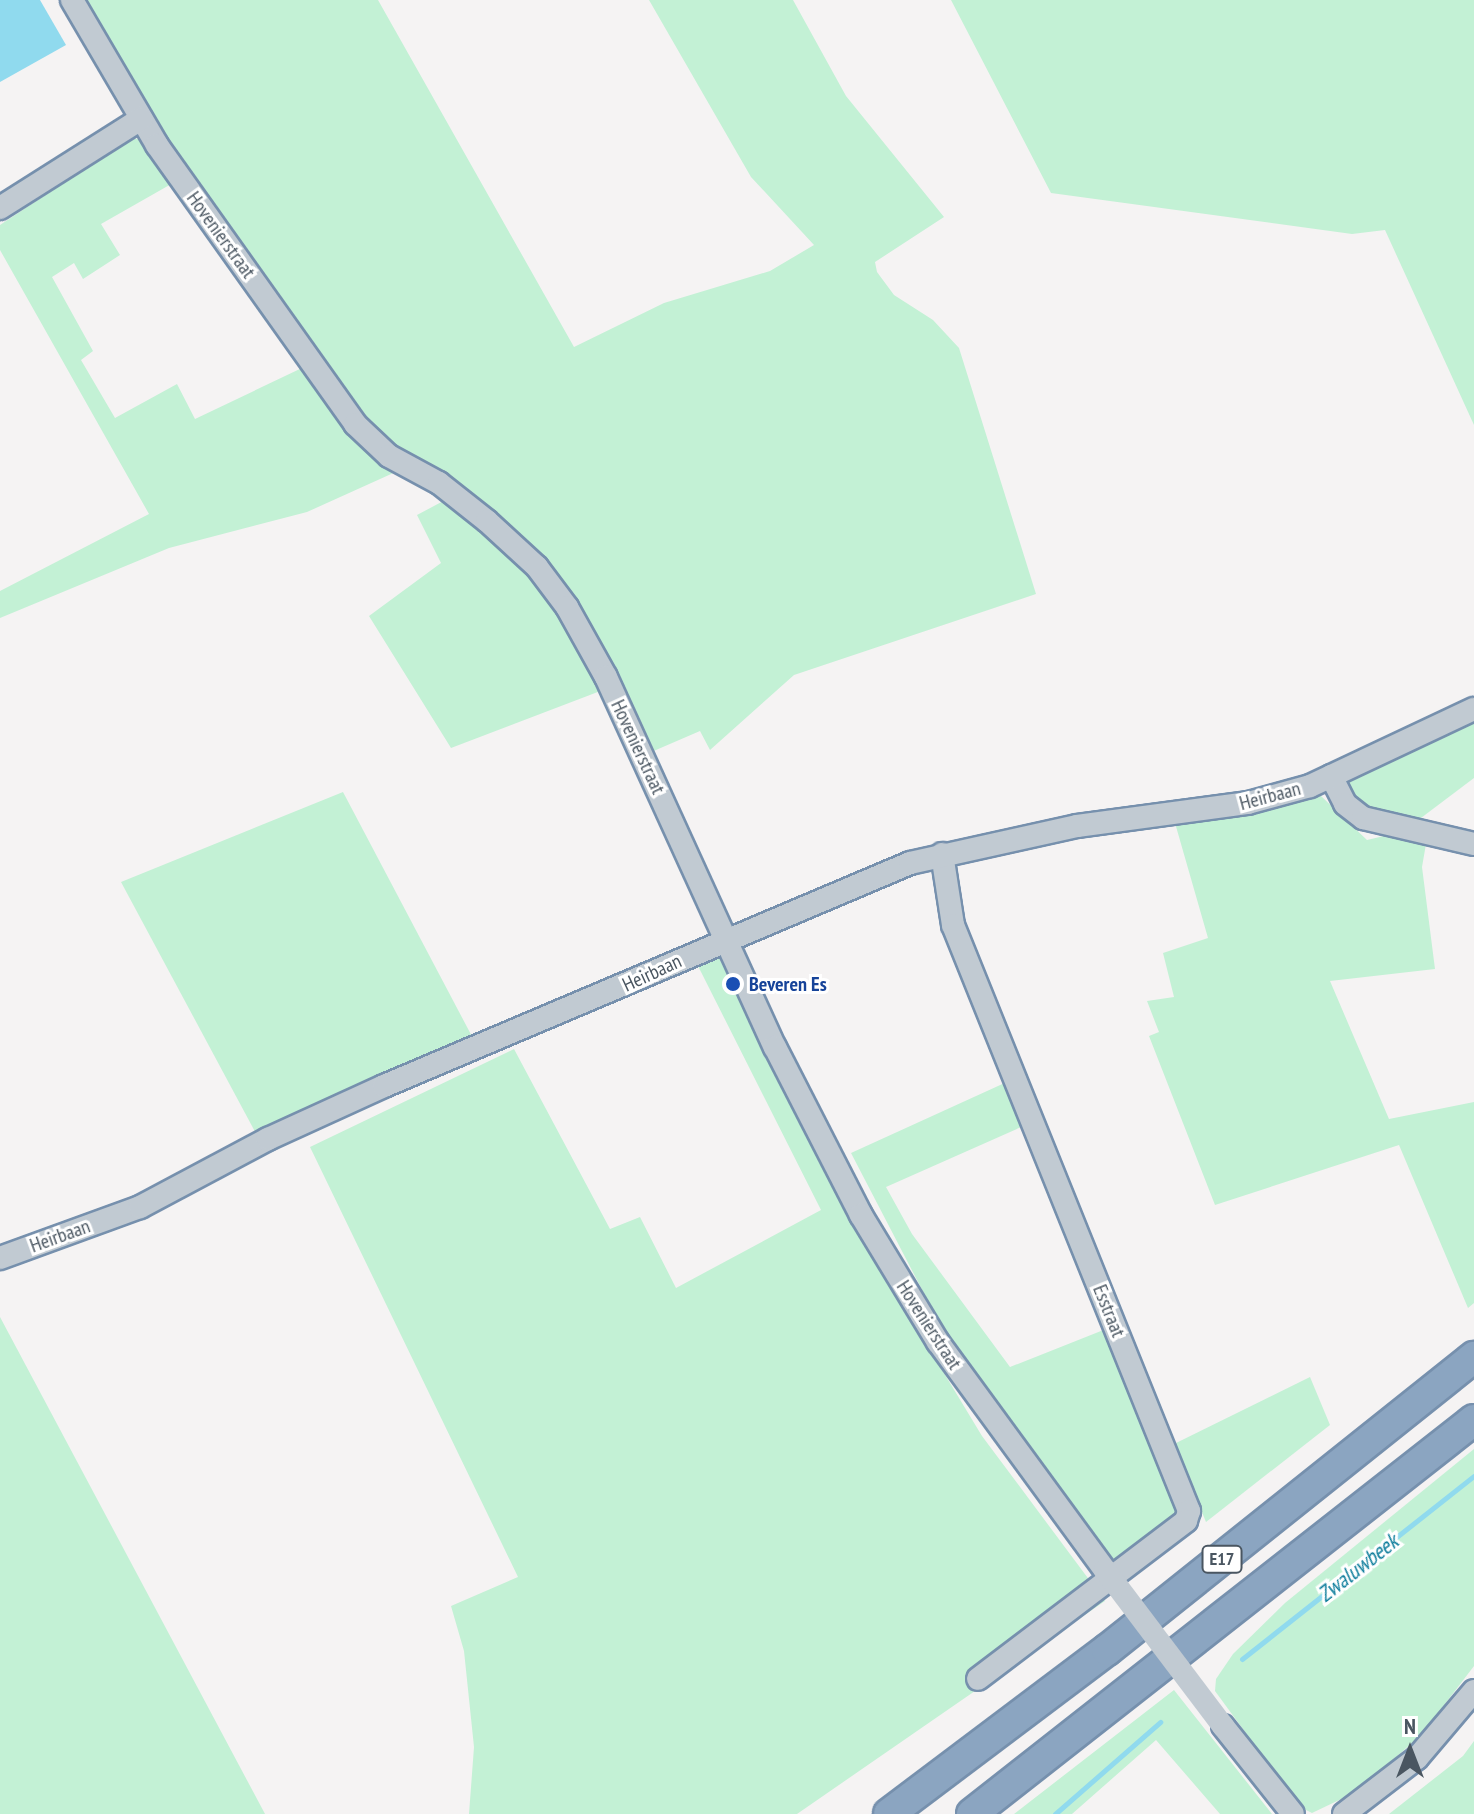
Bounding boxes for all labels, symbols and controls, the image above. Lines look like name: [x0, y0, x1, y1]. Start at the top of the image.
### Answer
street label: Hovenierstraat: [182, 187, 260, 283]
street label: Hovenierstraat: [606, 696, 670, 798]
street label: Heirbaan: [1237, 776, 1303, 816]
street label: Heirbaan: [619, 949, 685, 997]
place label: Beveren Es: [749, 972, 827, 996]
marker: Beveren Es: [724, 975, 742, 993]
street label: Heirbaan: [27, 1214, 93, 1258]
street label: Hovenierstraat: [891, 1276, 967, 1374]
street label: Esstraat: [1088, 1281, 1130, 1341]
water label: Zwaluwbeek: [1313, 1528, 1403, 1608]
road number: E17: [1200, 1545, 1244, 1573]
north arrow: [1370, 1710, 1450, 1790]
text: N: [1404, 1712, 1416, 1740]

